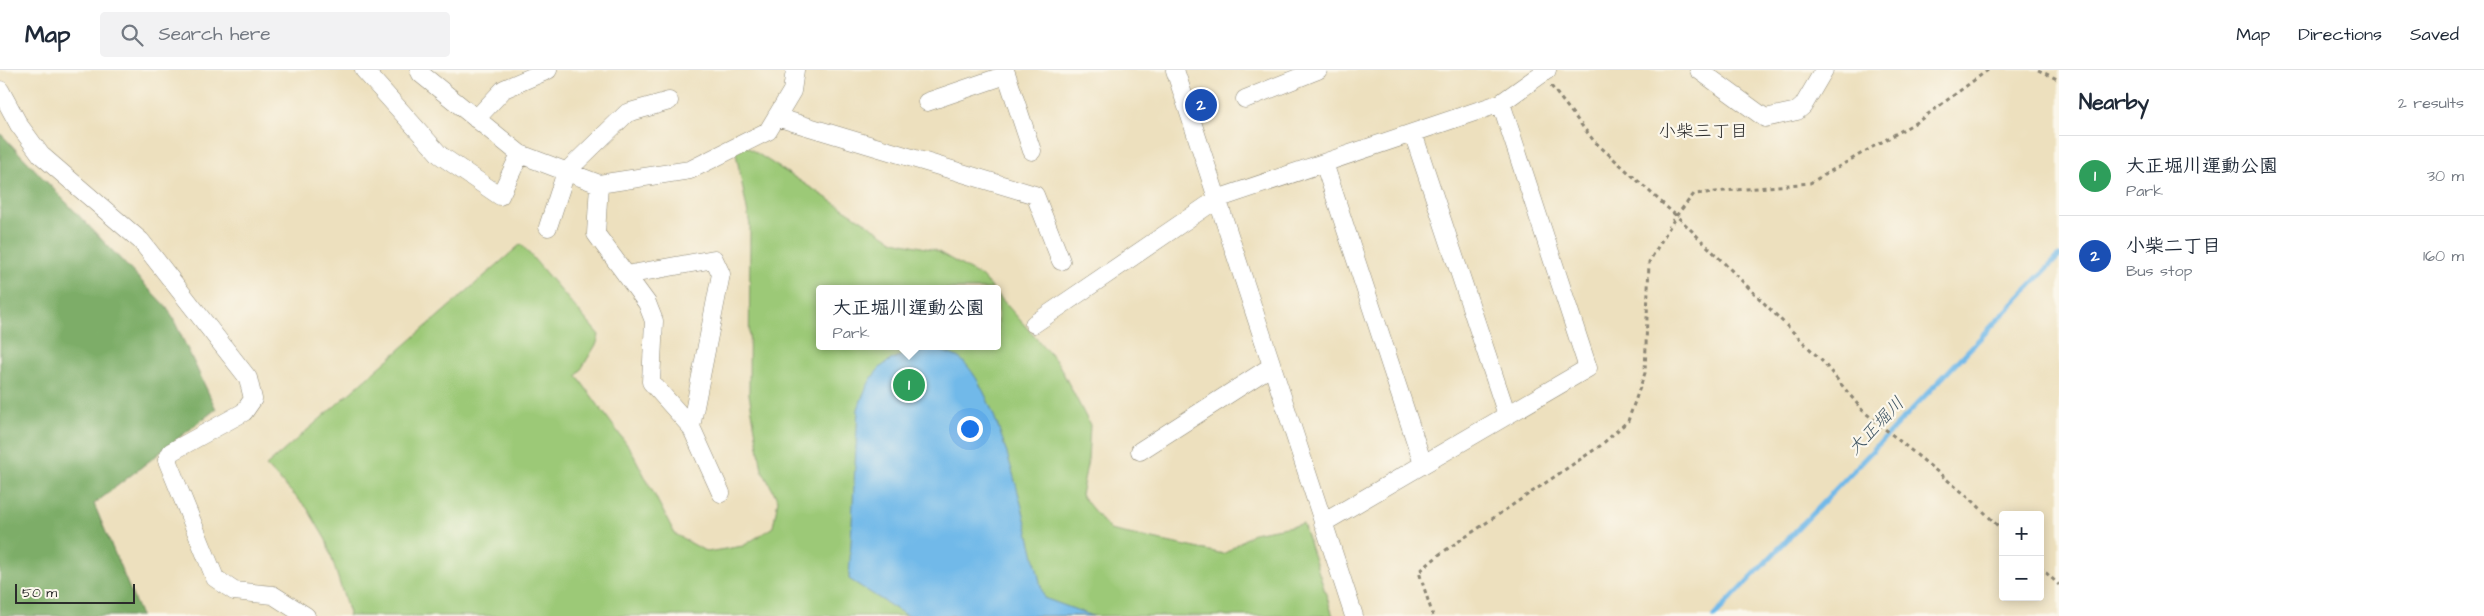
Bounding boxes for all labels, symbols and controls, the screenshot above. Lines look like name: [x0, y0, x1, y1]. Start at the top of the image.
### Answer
search box: [100, 12, 450, 57]
text: Map: [25, 18, 70, 52]
icon: search: [118, 21, 146, 49]
text: Search here: [158, 21, 271, 48]
text: Map: [2236, 22, 2270, 47]
text: Directions: [2298, 22, 2382, 47]
text: Saved: [2410, 22, 2459, 47]
pin: 2: [1185, 86, 1217, 124]
text: Nearby: [2079, 88, 2149, 117]
text: 2 results: [2398, 92, 2464, 114]
district label: 小柴三丁目: [1658, 119, 1748, 144]
text: 大正堀川運動公園: [2126, 153, 2278, 180]
text: 1: [2094, 165, 2096, 187]
text: 30 m: [2427, 165, 2464, 187]
text: Park: [2126, 180, 2163, 202]
text: 小柴二丁目: [2126, 233, 2221, 260]
text: 2: [2090, 245, 2100, 267]
text: 160 m: [2423, 245, 2464, 267]
text: Bus stop: [2126, 260, 2192, 282]
popup: [816, 285, 1001, 350]
text: 大正堀川運動公園: [832, 295, 985, 322]
text: Park: [832, 322, 869, 344]
pin: 1: [893, 366, 925, 404]
water label: 大正堀川: [1842, 391, 1910, 461]
your location: [957, 416, 983, 442]
map controls: [1999, 511, 2044, 601]
button: +: [1999, 511, 2044, 556]
button: −: [1999, 556, 2044, 601]
scale bar: [15, 581, 135, 604]
text: 50 m: [22, 583, 57, 603]

